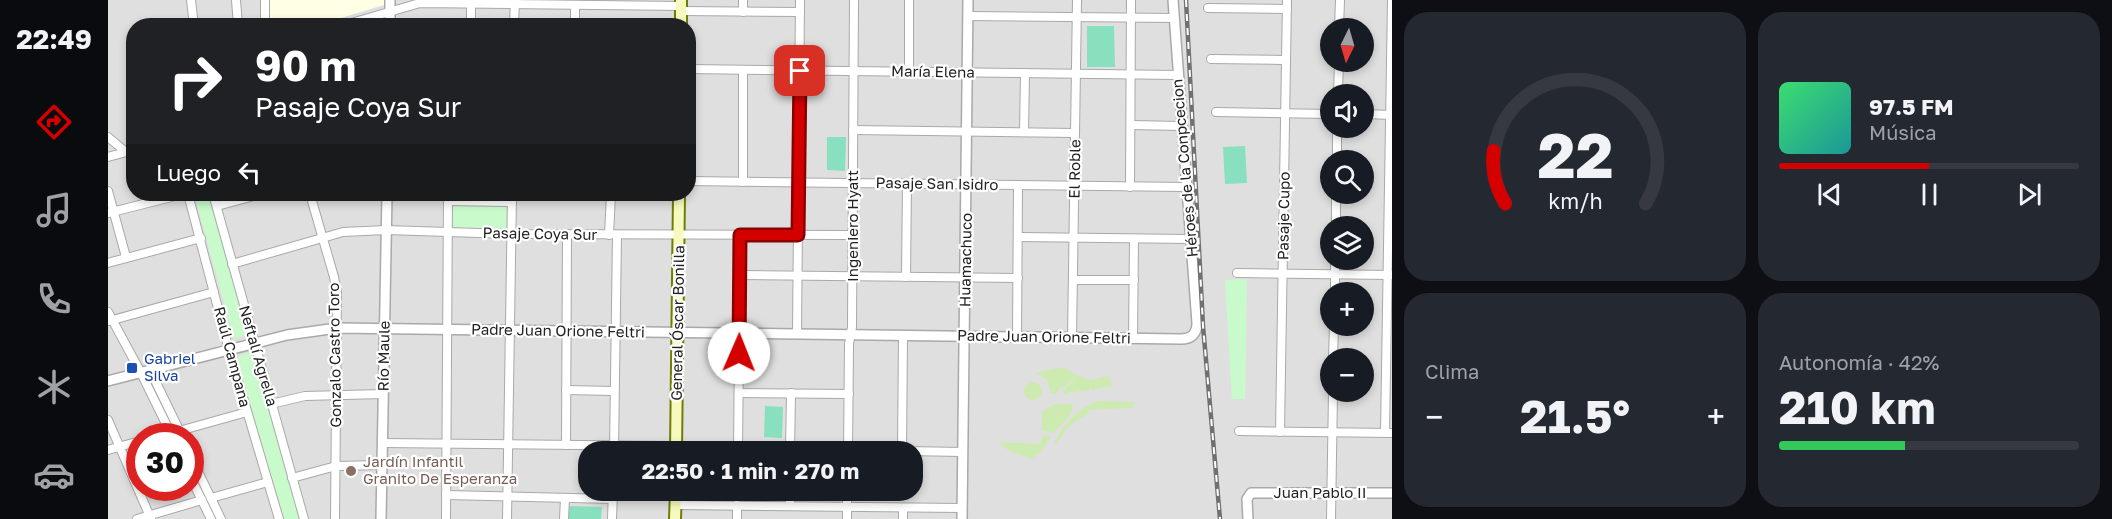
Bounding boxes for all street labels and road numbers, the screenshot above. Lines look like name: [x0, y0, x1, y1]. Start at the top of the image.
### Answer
street label: María Elena: [891, 61, 975, 81]
street label: Héroes de la Conpcecion: [1167, 78, 1201, 258]
street label: El Roble: [1064, 139, 1084, 199]
street label: Ingeniero Hyatt: [843, 170, 861, 282]
street label: Pasaje Cupo: [1273, 172, 1293, 260]
street label: Pasaje San Isidro: [876, 173, 999, 193]
street label: Huamachuco: [955, 213, 975, 307]
street label: Pasaje Coya Sur: [483, 223, 598, 243]
street label: General Óscar Bonilla: [667, 245, 687, 401]
street label: Gonzalo Castro Toro: [324, 282, 344, 428]
street label: Neftalí Agrella: [236, 303, 282, 408]
street label: Raúl Campana: [211, 304, 255, 409]
street label: Padre Juan Orione Feltri: [471, 319, 645, 341]
street label: Río Maule: [373, 320, 393, 392]
street label: Padre Juan Orione Feltri: [957, 325, 1131, 347]
street label: Juan Pablo II: [1273, 483, 1367, 501]

